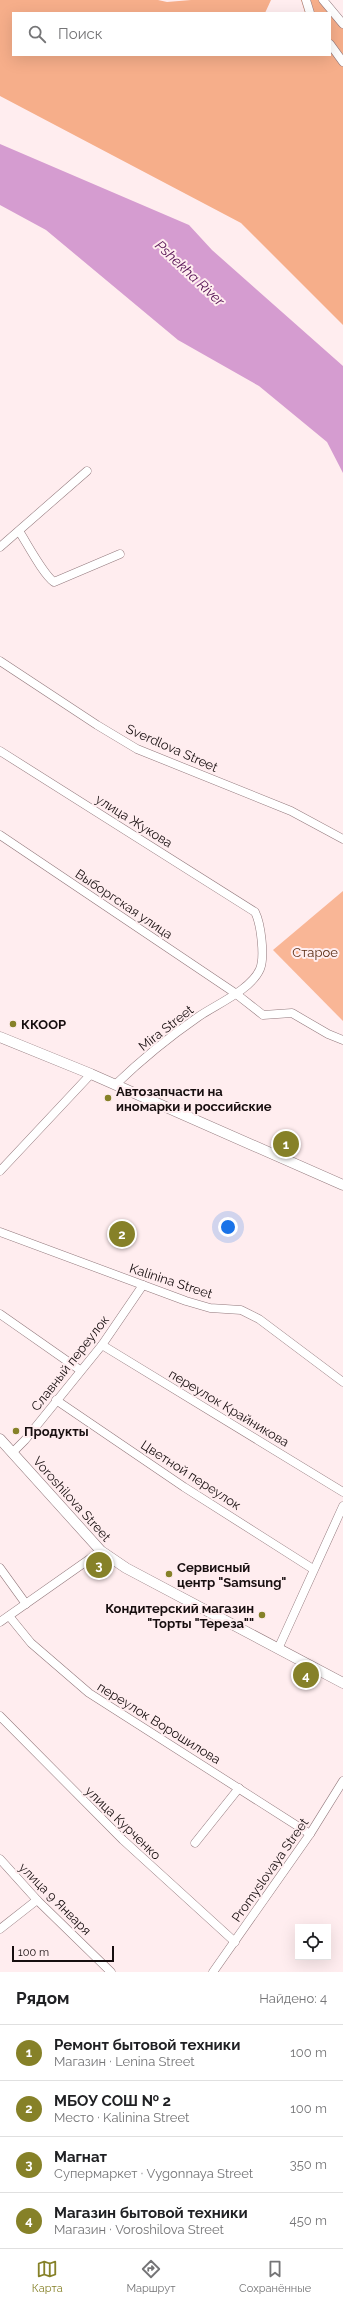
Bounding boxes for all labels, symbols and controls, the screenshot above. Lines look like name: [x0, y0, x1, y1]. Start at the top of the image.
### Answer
search box: [12, 12, 331, 56]
icon: search: [26, 23, 48, 45]
text: Поиск: [58, 25, 103, 43]
water label: Pshekha River: [152, 237, 229, 310]
street label: Sverdlova Street: [124, 721, 221, 775]
street label: улица Жукова: [93, 791, 175, 851]
street label: Выборгская улица: [73, 866, 175, 942]
park label: Старое: [292, 945, 338, 960]
street label: Mira Street: [136, 1002, 197, 1054]
place label: ККООР: [21, 1017, 66, 1032]
marker: ККООР: [8, 1019, 18, 1029]
place label: Автозапчасти на иномарки и российские: [116, 1084, 272, 1114]
marker: Автозапчасти на иномарки и российские: [103, 1093, 113, 1103]
pin: 1: [273, 1129, 299, 1159]
your location: [218, 1217, 238, 1237]
pin: 2: [109, 1219, 135, 1249]
street label: Kalinina Street: [128, 1261, 215, 1302]
street label: Славный переулок: [28, 1312, 112, 1414]
street label: переулок Крайникова: [166, 1366, 292, 1450]
place label: Продукты: [24, 1424, 89, 1439]
marker: Продукты: [11, 1426, 21, 1436]
street label: Цветной переулок: [138, 1437, 244, 1513]
street label: Voroshilova Street: [30, 1454, 114, 1545]
pin: 3: [86, 1550, 112, 1580]
place label: Сервисный центр "Samsung": [177, 1560, 286, 1590]
marker: Сервисный центр "Samsung": [164, 1569, 174, 1579]
place label: Кондитерский магазин "Торты "Тереза"": [105, 1601, 254, 1631]
marker: Кондитерский магазин "Торты "Тереза"": [257, 1610, 267, 1620]
pin: 4: [293, 1660, 319, 1690]
street label: переулок Ворошилова: [95, 1679, 223, 1767]
street label: улица Курченко: [82, 1783, 164, 1863]
street label: Promyslovaya Street: [229, 1815, 312, 1925]
street label: улица 9 Января: [16, 1860, 94, 1938]
map controls: [295, 1924, 331, 1960]
button: locate: [295, 1924, 331, 1960]
scale bar: [12, 1944, 114, 1963]
text: 100 m: [18, 1946, 49, 1959]
text: Рядом: [16, 1988, 69, 2008]
text: Найдено: 4: [259, 1991, 327, 2006]
text: Ремонт бытовой техники: [54, 2036, 241, 2054]
text: 1: [26, 2045, 32, 2060]
text: 100 m: [290, 2045, 327, 2060]
text: Магазин · Lenina Street: [54, 2054, 195, 2069]
text: МБОУ СОШ № 2: [54, 2092, 171, 2110]
text: 2: [25, 2101, 33, 2116]
text: 100 m: [290, 2101, 327, 2116]
text: Место · Kalinina Street: [54, 2110, 189, 2125]
text: Магнат: [54, 2148, 107, 2166]
text: 3: [25, 2157, 33, 2172]
text: 350 m: [290, 2157, 327, 2172]
text: Супермаркет · Vygonnaya Street: [54, 2166, 253, 2181]
text: Магазин бытовой техники: [54, 2204, 248, 2222]
text: 4: [25, 2213, 33, 2228]
text: 450 m: [290, 2213, 327, 2228]
text: Магазин · Voroshilova Street: [54, 2222, 224, 2237]
tab: Карта: [32, 2258, 63, 2295]
tab: Маршрут: [126, 2258, 175, 2295]
tab: Сохранённые: [239, 2258, 311, 2295]

